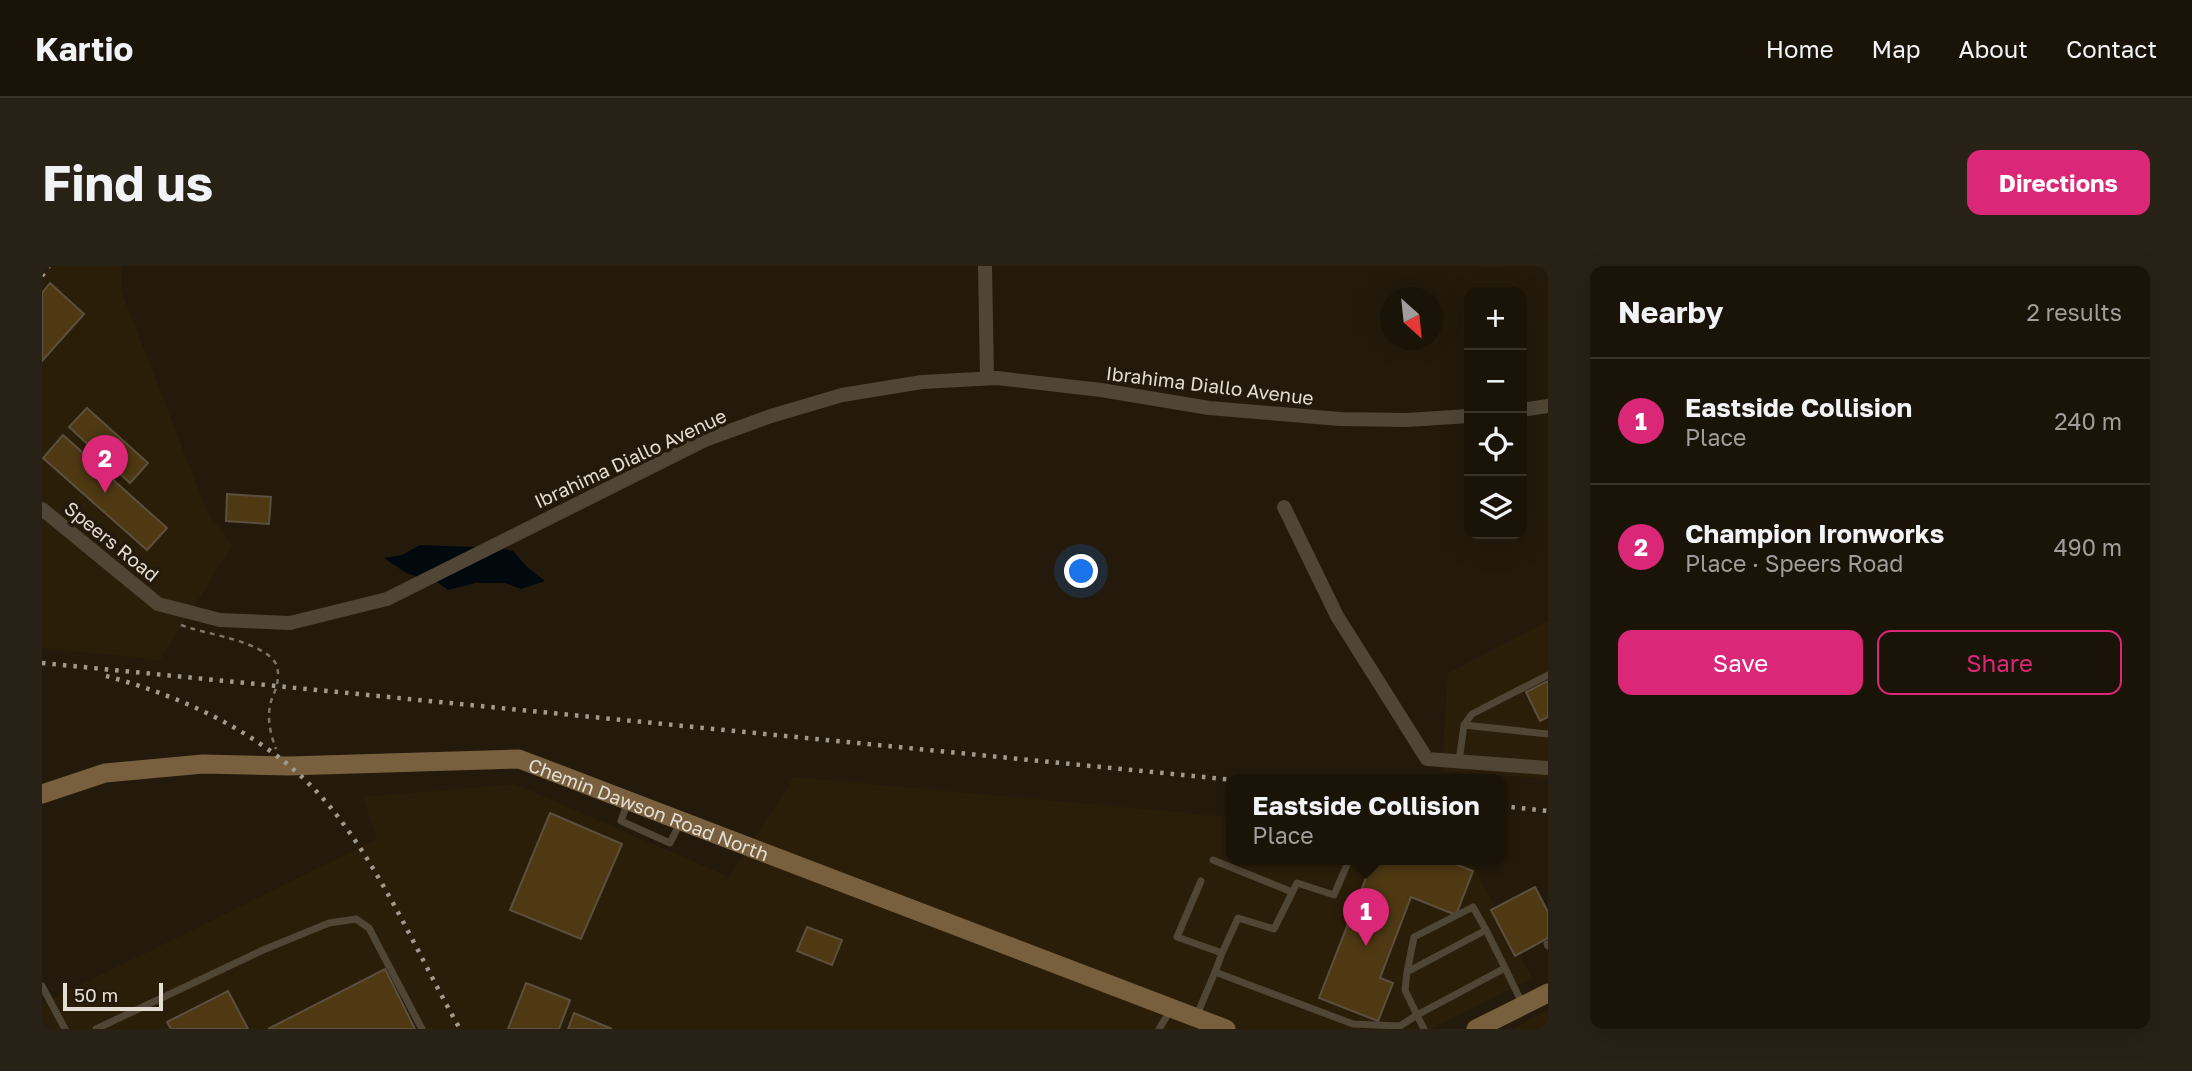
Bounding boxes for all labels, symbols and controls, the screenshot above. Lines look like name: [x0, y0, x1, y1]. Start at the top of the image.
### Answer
text: Kartio: [35, 29, 133, 68]
text: Home: [1766, 34, 1834, 63]
text: Map: [1872, 34, 1921, 63]
text: About: [1959, 34, 2028, 63]
text: Contact: [2066, 34, 2157, 63]
button: Directions: [1967, 150, 2150, 215]
text: Find us: [42, 153, 213, 212]
north arrow: [1380, 287, 1443, 350]
map controls: [1464, 287, 1527, 539]
button: +: [1464, 287, 1527, 350]
text: Nearby: [1618, 294, 1723, 330]
text: 2 results: [2026, 298, 2122, 326]
button: −: [1464, 350, 1527, 413]
street label: Ibrahima Diallo Avenue: [1105, 361, 1315, 409]
text: Eastside Collision: [1685, 392, 1912, 423]
street label: Ibrahima Diallo Avenue: [530, 403, 730, 513]
text: 1: [1635, 407, 1647, 435]
text: 240 m: [2054, 407, 2122, 435]
button: locate: [1464, 413, 1527, 476]
text: Place: [1685, 423, 1746, 451]
pin: 2: [82, 435, 128, 493]
button: layers: [1464, 476, 1527, 539]
street label: Speers Road: [60, 496, 164, 586]
text: Champion Ironworks: [1685, 518, 1944, 549]
text: 2: [1634, 533, 1648, 561]
text: 490 m: [2054, 533, 2122, 561]
text: Place · Speers Road: [1685, 549, 1904, 577]
your location: [1064, 554, 1098, 588]
button: Save: [1618, 630, 1863, 695]
button: Share: [1877, 630, 2122, 695]
street label: Chemin Dawson Road North: [525, 752, 772, 865]
popup: [1226, 774, 1506, 865]
text: Eastside Collision: [1252, 790, 1480, 821]
text: Place: [1252, 821, 1314, 849]
pin: 1: [1343, 888, 1389, 946]
scale bar: [63, 980, 163, 1012]
text: 50 m: [74, 983, 118, 1006]

